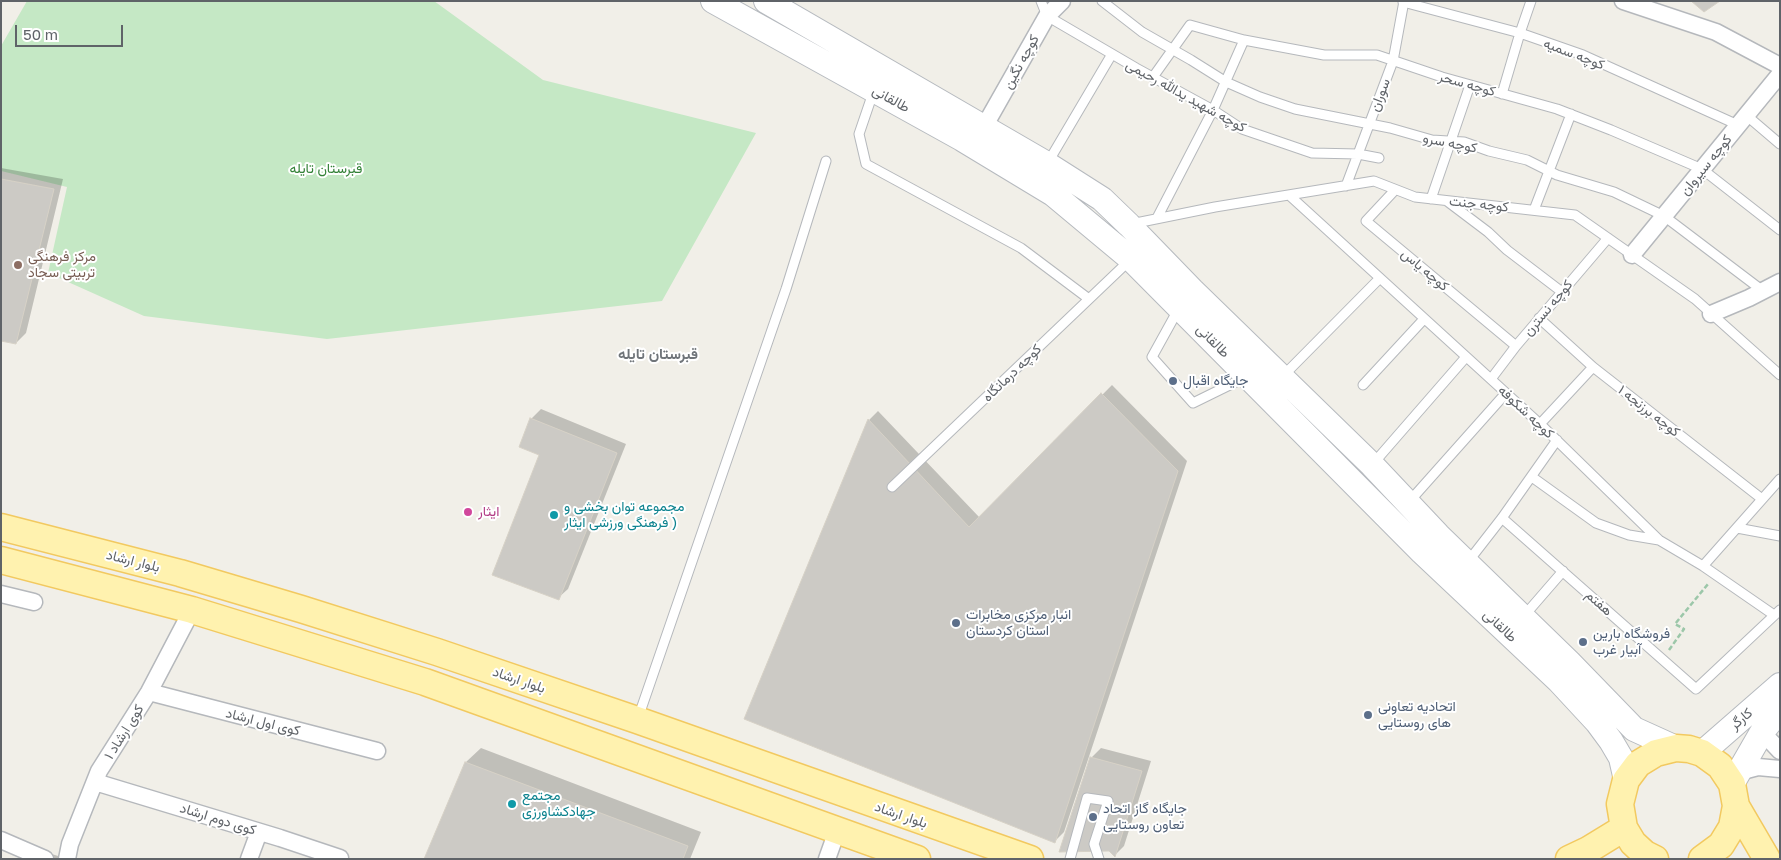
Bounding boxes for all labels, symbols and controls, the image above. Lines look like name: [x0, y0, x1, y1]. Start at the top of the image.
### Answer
scale bar: [18, 15, 125, 47]
text: 50 m: [23, 25, 58, 43]
street label: کوچه نگین: [999, 32, 1043, 92]
street label: کوچه سمیه: [1541, 35, 1607, 73]
street label: کوچه شهید یدالله رحیمی: [1123, 56, 1249, 136]
street label: کوچه سحر: [1437, 68, 1497, 100]
street label: سوران: [1366, 76, 1394, 114]
street label: طالقانی: [869, 82, 913, 116]
street label: کوچه سرو: [1421, 130, 1479, 156]
street label: کوچه سیروان: [1676, 131, 1736, 199]
park label: قبرستان تایله: [290, 161, 362, 177]
street label: کوچه جنت: [1448, 193, 1510, 215]
street label: کوچه یاس: [1398, 245, 1452, 295]
place label: مرکز فرهنگی تربیتی سجاد: [28, 249, 96, 282]
marker: مرکز فرهنگی تربیتی سجاد: [12, 259, 24, 271]
street label: کوچه نسترن: [1520, 277, 1576, 339]
street label: طالقانی: [1193, 321, 1233, 361]
street label: کوچه درمانگاه: [979, 341, 1045, 405]
district label: قبرستان تایله: [618, 345, 698, 363]
place label: جایگاه اقبال: [1183, 373, 1248, 389]
marker: جایگاه اقبال: [1167, 375, 1179, 387]
street label: کوچه شکوفه: [1494, 382, 1558, 442]
street label: کوچه برزنجه ۱: [1615, 382, 1683, 440]
place label: مجموعه توان بخشی و فرهنگی ورزشی ایثار ): [564, 499, 684, 532]
place label: ایثار: [478, 504, 499, 520]
marker: ایثار: [462, 506, 474, 518]
marker: مجموعه توان بخشی و فرهنگی ورزشی ایثار ): [548, 509, 560, 521]
street label: بلوار ارشاد: [104, 546, 162, 576]
street label: هفتم: [1582, 587, 1616, 619]
street label: طالقانی: [1479, 606, 1521, 646]
place label: انبار مرکزی مخابرات استان کردستان: [966, 607, 1071, 640]
marker: انبار مرکزی مخابرات استان کردستان: [950, 617, 962, 629]
place label: فروشگاه بارین آبیار غرب: [1593, 626, 1670, 658]
marker: فروشگاه بارین آبیار غرب: [1577, 636, 1589, 648]
street label: بلوار ارشاد: [490, 663, 548, 697]
place label: اتحادیه تعاونی های روستایی: [1378, 699, 1456, 732]
street label: کوی ارشاد ۱: [101, 701, 147, 763]
street label: کارگر: [1726, 704, 1756, 734]
street label: کوی اول ارشاد: [224, 705, 302, 739]
marker: اتحادیه تعاونی های روستایی: [1362, 709, 1374, 721]
place label: مجتمع جهادکشاورزی: [522, 788, 596, 820]
marker: مجتمع جهادکشاورزی: [506, 798, 518, 810]
street label: بلوار ارشاد: [872, 798, 930, 832]
street label: کوی دوم ارشاد: [178, 799, 258, 839]
place label: جایگاه گاز اتحاد تعاون روستایی: [1103, 801, 1187, 834]
marker: جایگاه گاز اتحاد تعاون روستایی: [1087, 811, 1099, 823]

